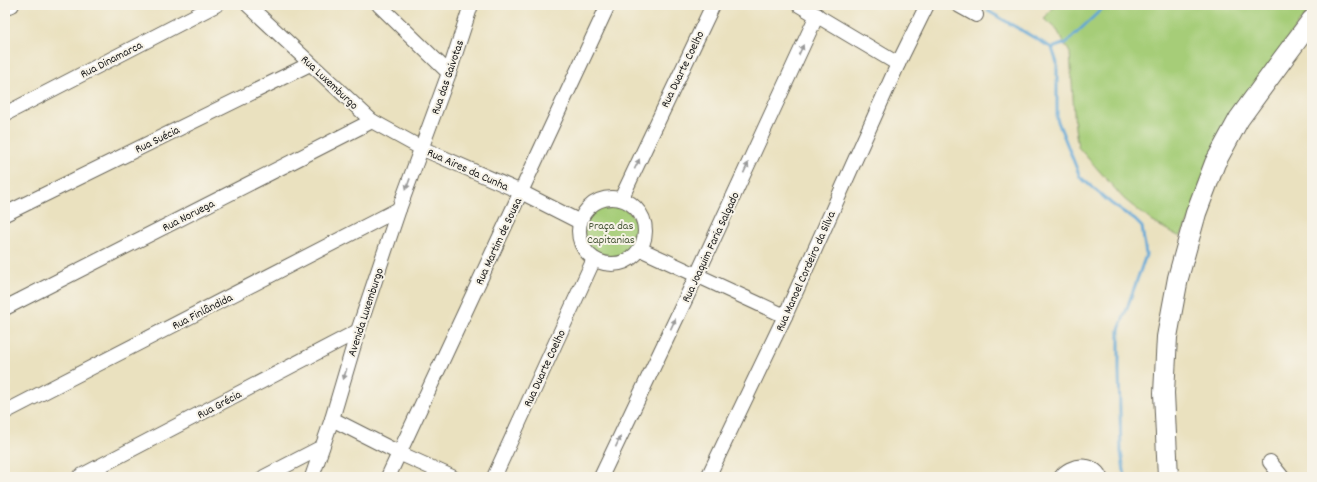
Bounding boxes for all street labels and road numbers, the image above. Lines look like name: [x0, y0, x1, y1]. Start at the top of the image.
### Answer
street label: Rua Duarte Coelho: [657, 28, 709, 111]
street label: Rua Dinamarca: [78, 37, 146, 83]
street label: Rua das Gaivotas: [428, 38, 469, 117]
street label: Rua Luxemburgo: [297, 52, 361, 114]
street label: Rua Suécia: [133, 122, 183, 158]
street label: Rua Aires da Cunha: [424, 145, 511, 196]
street label: Rua Joaquim Faria Salgado: [678, 190, 744, 306]
street label: Rua Martim de Sousa: [472, 195, 527, 288]
street label: Rua Noruega: [160, 196, 218, 237]
street label: Rua Manoel Cordeiro da Silva: [772, 208, 841, 335]
street label: Avenida Luxemburgo: [344, 266, 389, 359]
street label: Rua Finlândida: [169, 290, 236, 335]
street label: Rua Duarte Coelho: [520, 327, 571, 410]
street label: Rua Grécia: [195, 386, 245, 424]

